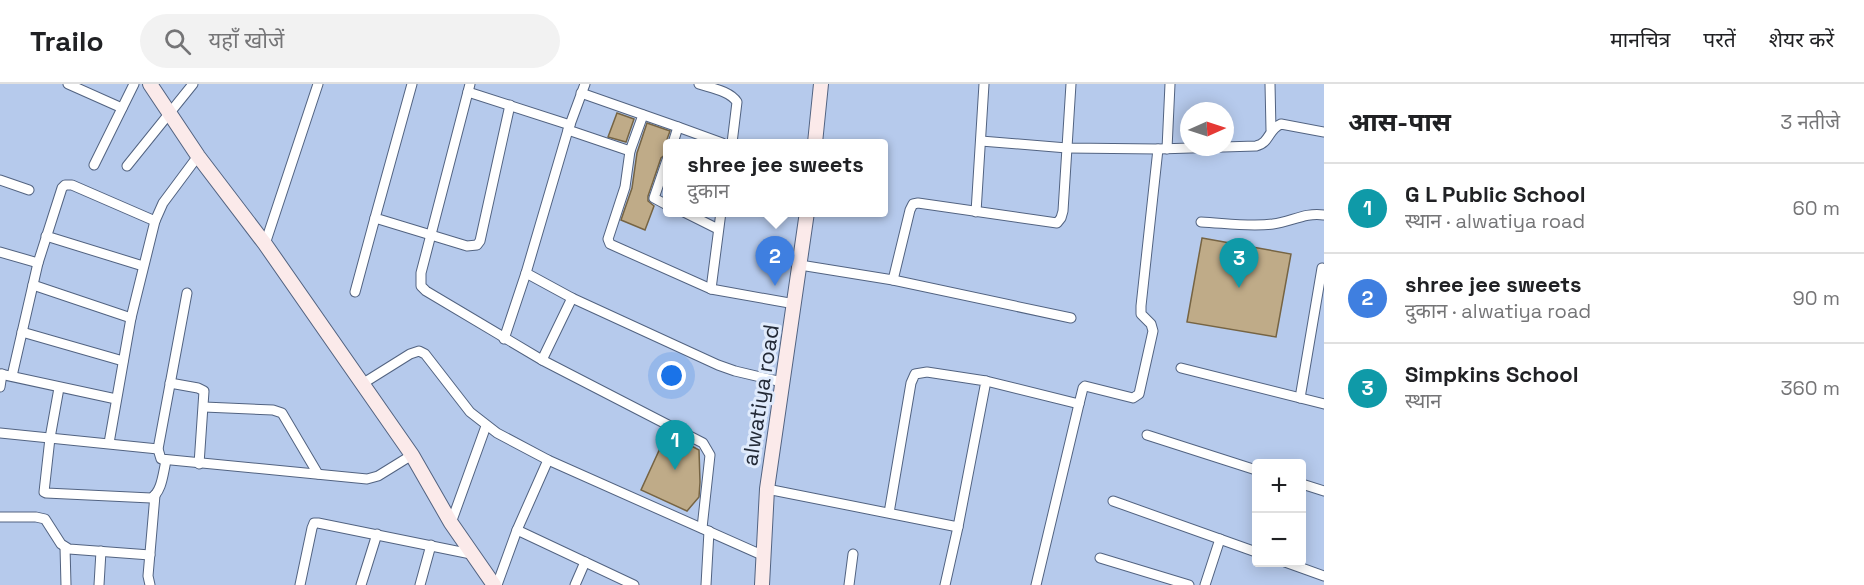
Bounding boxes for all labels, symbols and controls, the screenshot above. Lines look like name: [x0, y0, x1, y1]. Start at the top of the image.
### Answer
search box: [140, 14, 560, 68]
text: Trailo: [30, 23, 104, 59]
icon: search: [161, 25, 194, 58]
text: यहाँ खोजें: [209, 26, 284, 54]
text: मानचित्र: [1610, 26, 1670, 53]
text: परतें: [1703, 26, 1736, 53]
text: शेयर करें: [1769, 26, 1834, 53]
north arrow: [1180, 102, 1234, 156]
text: आस-पास: [1348, 105, 1451, 139]
text: 3 नतीजे: [1780, 109, 1840, 135]
popup: [663, 139, 888, 217]
text: shree jee sweets: [687, 150, 864, 178]
text: दुकान: [687, 178, 729, 204]
text: G L Public School: [1405, 180, 1586, 208]
text: 1: [1363, 195, 1372, 221]
text: 60 m: [1793, 195, 1840, 221]
text: स्थान · alwatiya road: [1405, 208, 1585, 234]
pin: 2: [756, 236, 794, 286]
pin: 3: [1220, 238, 1258, 288]
text: shree jee sweets: [1405, 270, 1582, 298]
text: 2: [1362, 285, 1373, 311]
text: 90 m: [1793, 285, 1840, 311]
text: दुकान · alwatiya road: [1405, 298, 1591, 324]
street label: alwatiya road: [735, 322, 785, 468]
text: Simpkins School: [1405, 360, 1579, 388]
your location: [657, 361, 686, 390]
text: 3: [1361, 375, 1374, 401]
text: 360 m: [1781, 375, 1840, 401]
text: स्थान: [1405, 388, 1441, 414]
pin: 1: [656, 420, 694, 470]
map controls: [1252, 459, 1306, 567]
button: +: [1252, 459, 1306, 513]
button: −: [1252, 513, 1306, 567]

